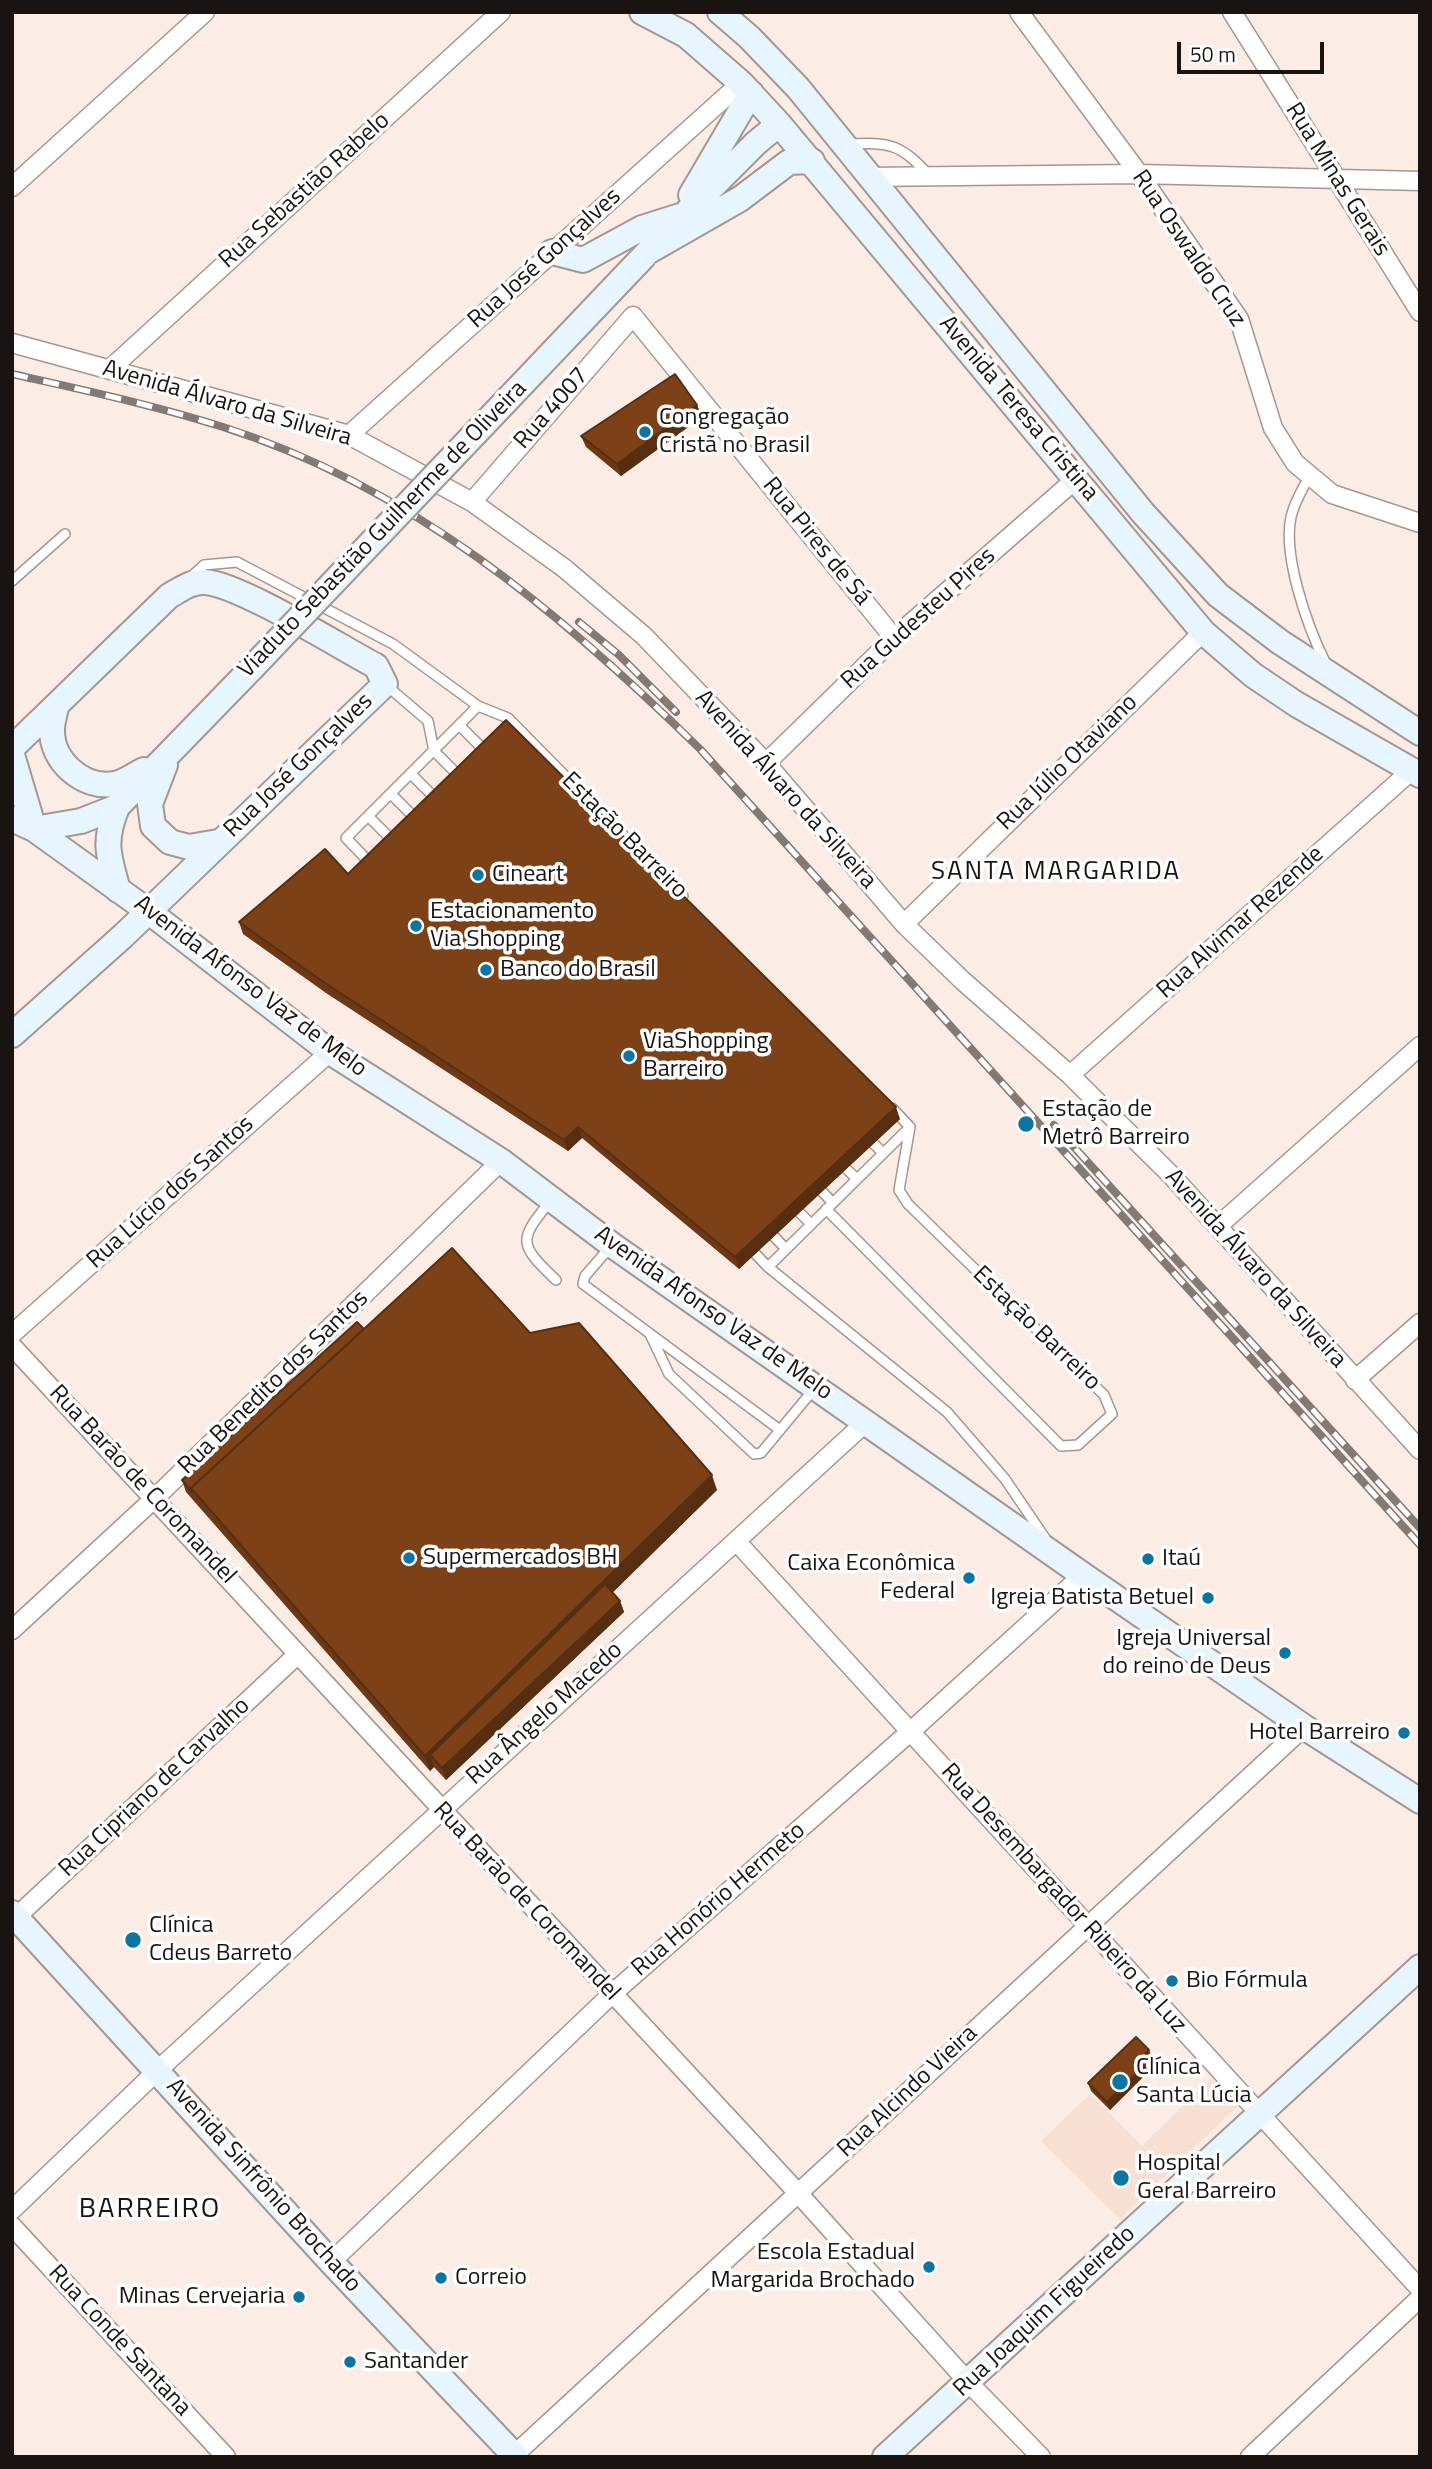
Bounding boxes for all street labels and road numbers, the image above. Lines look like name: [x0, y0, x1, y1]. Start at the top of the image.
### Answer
street label: Rua Minas Gerais: [1278, 98, 1396, 262]
street label: Rua Sebastião Rabelo: [214, 107, 396, 275]
street label: Rua Oswaldo Cruz: [1125, 165, 1251, 333]
street label: Rua José Gonçalves: [463, 183, 627, 335]
street label: Avenida Teresa Cristina: [932, 311, 1104, 507]
street label: Avenida Álvaro da Silveira: [99, 355, 355, 453]
street label: Rua 4007: [509, 362, 595, 456]
street label: Viaduto Sebastião Guilherme de Oliveira: [233, 375, 533, 685]
street label: Rua Pires de Sá: [756, 472, 876, 612]
street label: Rua Gudesteu Pires: [836, 542, 1002, 696]
street label: Avenida Álvaro da Silveira: [688, 685, 882, 895]
street label: Rua José Gonçalves: [219, 688, 379, 844]
street label: Rua Júlio Otaviano: [992, 689, 1144, 837]
street label: Estação Barreiro: [555, 767, 693, 905]
street label: Rua Alvimar Rezende: [1152, 841, 1330, 1005]
street label: Avenida Afonso Vaz de Melo: [128, 890, 372, 1084]
street label: Rua Lúcio dos Santos: [82, 1111, 260, 1275]
street label: Avenida Álvaro da Silveira: [1158, 1164, 1352, 1374]
street label: Avenida Afonso Vaz de Melo: [588, 1221, 838, 1407]
street label: Estação Barreiro: [966, 1261, 1106, 1397]
street label: Rua Benedito dos Santos: [173, 1285, 375, 1481]
street label: Rua Barão de Coromandel: [42, 1380, 242, 1590]
street label: Rua Ângelo Macedo: [461, 1636, 629, 1792]
street label: Rua Cipriano de Carvalho: [54, 1692, 256, 1884]
street label: Rua Desembargador Ribeiro da Luz: [934, 1758, 1192, 2040]
street label: Rua Barão de Coromandel: [426, 1797, 626, 2007]
street label: Rua Honório Hermeto: [626, 1817, 812, 1983]
street label: Rua Alcindo Vieira: [832, 2020, 984, 2164]
street label: Avenida Sinfrônio Brochado: [159, 2073, 367, 2299]
street label: Rua Joaquim Figueiredo: [948, 2220, 1142, 2404]
street label: Rua Conde Santana: [41, 2259, 197, 2423]

